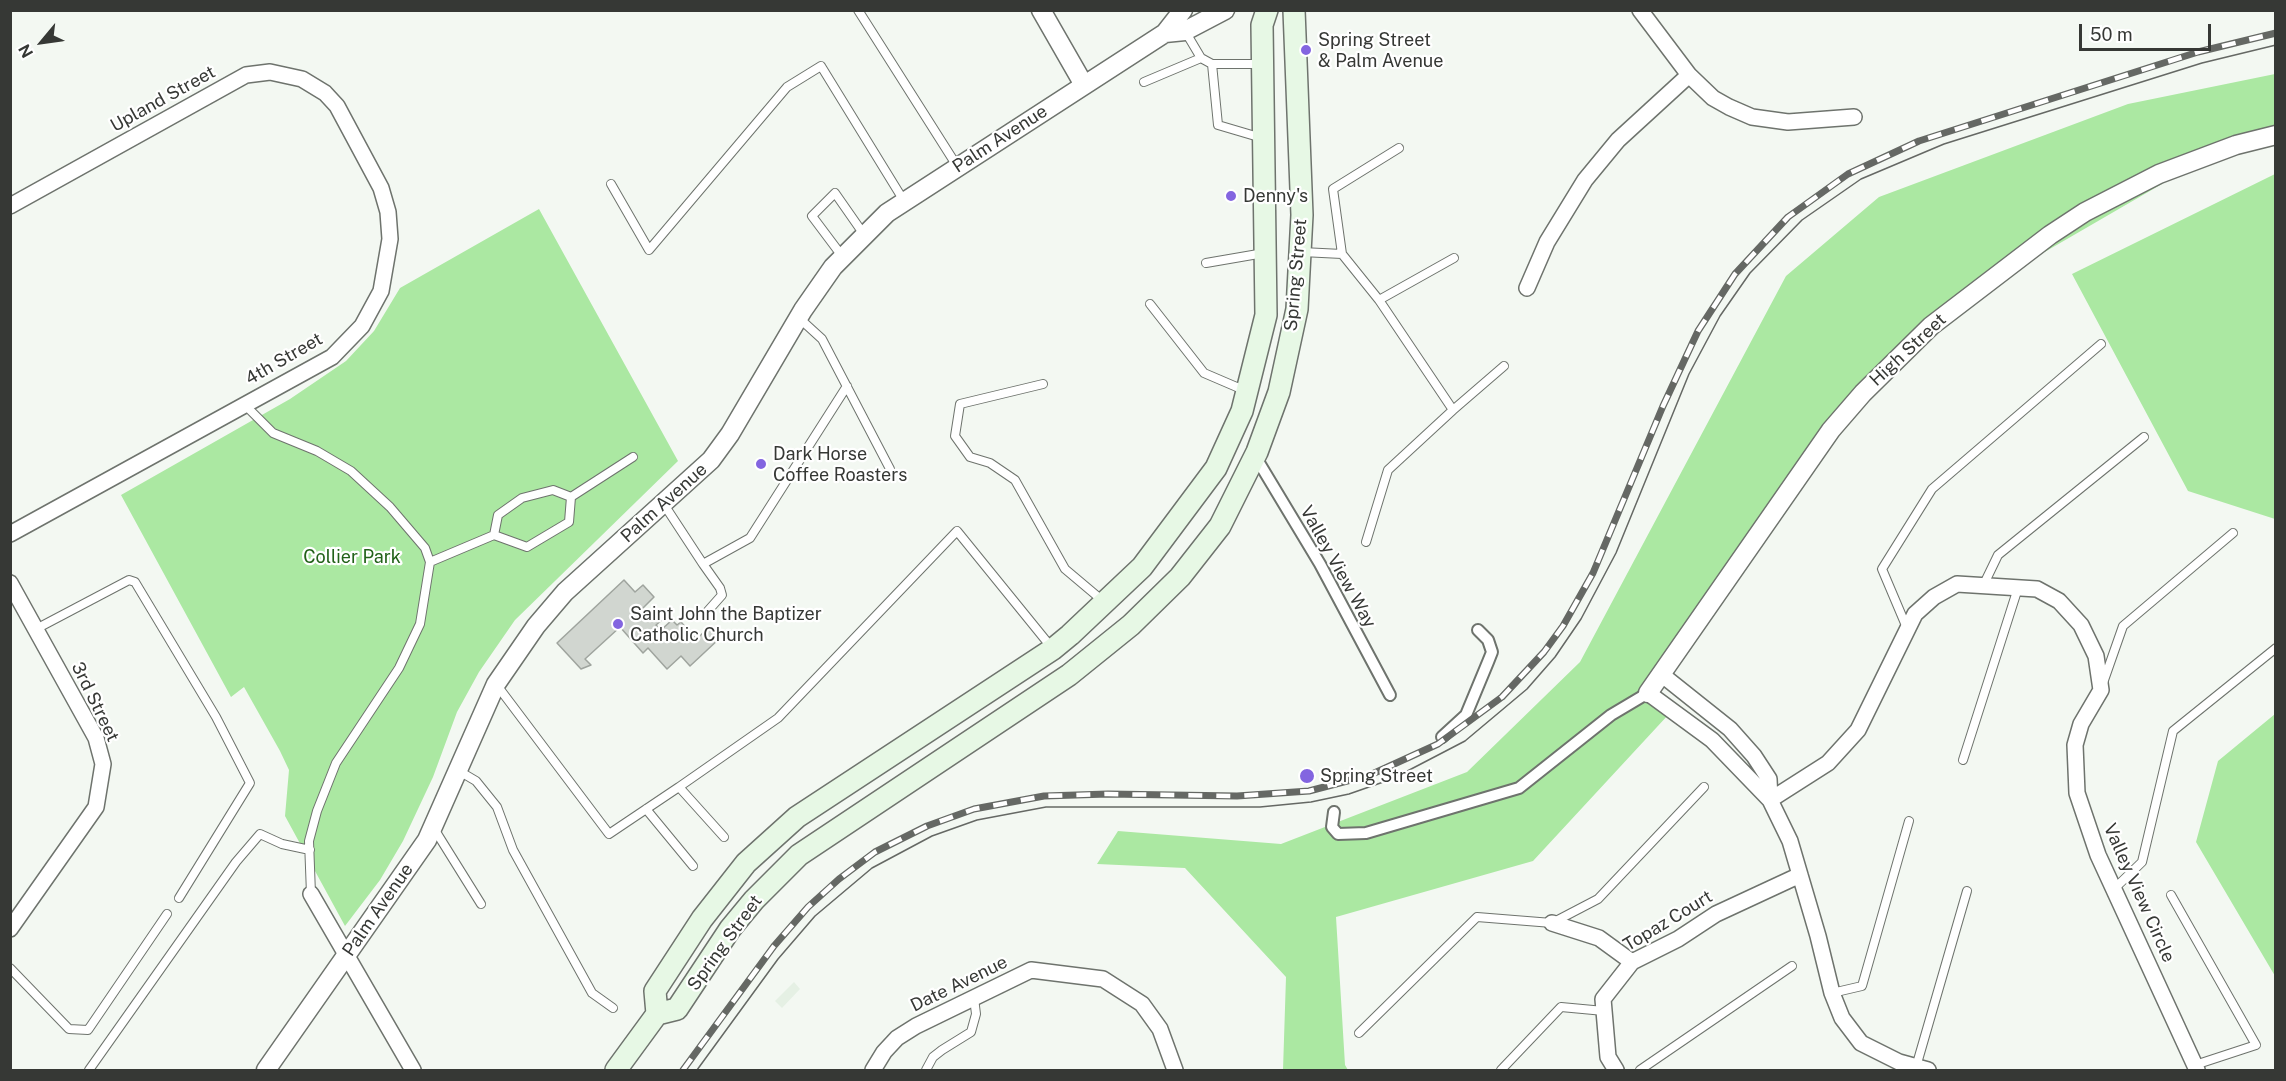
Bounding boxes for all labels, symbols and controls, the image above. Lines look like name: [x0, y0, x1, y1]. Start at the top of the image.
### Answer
north arrow: [12, 12, 72, 72]
scale bar: [2082, 12, 2214, 50]
text: 50 m: [2090, 24, 2133, 45]
place label: Spring Street & Palm Avenue: [1318, 29, 1443, 72]
text: N: [14, 41, 37, 61]
marker: Spring Street & Palm Avenue: [1299, 43, 1313, 57]
street label: Upland Street: [107, 61, 219, 137]
street label: Palm Avenue: [949, 100, 1051, 178]
place label: Denny's: [1243, 185, 1308, 207]
marker: Denny's: [1224, 189, 1238, 203]
street label: Spring Street: [1280, 218, 1312, 332]
street label: High Street: [1865, 309, 1951, 391]
street label: 4th Street: [242, 328, 326, 390]
place label: Dark Horse Coffee Roasters: [773, 443, 907, 486]
marker: Dark Horse Coffee Roasters: [754, 457, 768, 471]
street label: Palm Avenue: [617, 459, 711, 547]
street label: Valley View Way: [1296, 502, 1380, 632]
park label: Collier Park: [303, 546, 401, 568]
place label: Saint John the Baptizer Catholic Church: [630, 603, 822, 646]
marker: Saint John the Baptizer Catholic Church: [611, 617, 625, 631]
street label: 3rd Street: [66, 659, 124, 745]
place label: Spring Street: [1320, 765, 1433, 787]
marker: Spring Street: [1298, 767, 1316, 785]
street label: Valley View Circle: [2099, 820, 2179, 966]
street label: Palm Avenue: [338, 859, 418, 961]
street label: Topaz Court: [1620, 886, 1716, 956]
street label: Spring Street: [683, 891, 767, 995]
street label: Date Avenue: [907, 951, 1011, 1017]

